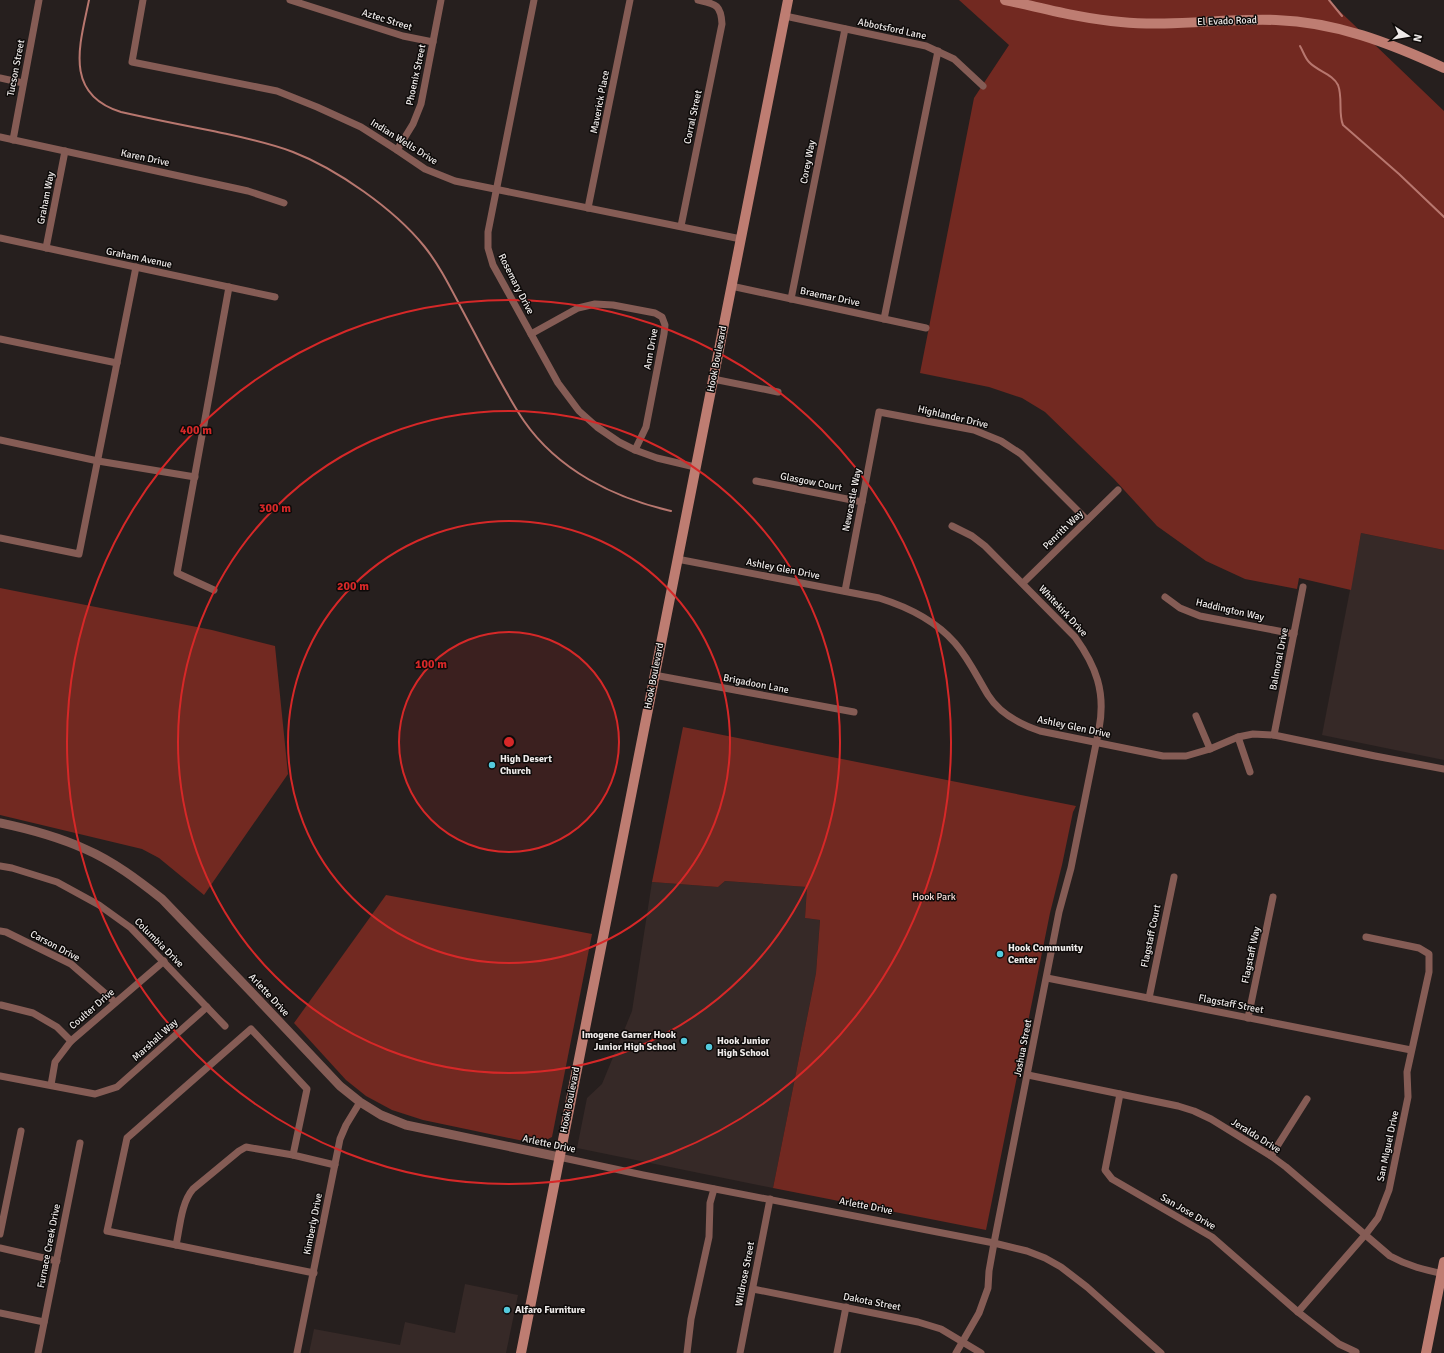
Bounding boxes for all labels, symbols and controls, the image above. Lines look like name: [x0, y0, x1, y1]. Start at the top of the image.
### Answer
street label: Aztec Street: [360, 7, 414, 33]
street label: El Evado Road: [1197, 14, 1257, 28]
street label: Abbotsford Lane: [857, 16, 927, 42]
north arrow: [1388, 16, 1428, 56]
text: N: [1410, 33, 1424, 43]
street label: Tucson Street: [5, 38, 27, 97]
street label: Phoenix Street: [404, 43, 428, 107]
street label: Maverick Place: [588, 69, 612, 135]
street label: Corral Street: [681, 89, 705, 145]
street label: Indian Wells Drive: [368, 117, 440, 167]
street label: Corey Way: [798, 139, 818, 185]
street label: Karen Drive: [120, 147, 170, 169]
street label: Graham Way: [35, 170, 57, 225]
street label: Graham Avenue: [105, 245, 173, 271]
street label: Rosemary Drive: [496, 252, 536, 316]
street label: Braemar Drive: [799, 285, 861, 309]
street label: Hook Boulevard: [705, 325, 729, 393]
street label: Ann Drive: [641, 327, 661, 371]
street label: Highlander Drive: [916, 403, 990, 431]
text: 400 m: [180, 423, 212, 438]
street label: Newcastle Way: [840, 467, 864, 533]
street label: Glasgow Court: [779, 470, 843, 494]
text: 300 m: [259, 501, 291, 516]
street label: Penrith Way: [1040, 508, 1086, 552]
street label: Ashley Glen Drive: [745, 556, 821, 582]
text: 200 m: [337, 579, 369, 594]
street label: Whitekirk Drive: [1036, 583, 1090, 639]
street label: Haddington Way: [1195, 596, 1266, 624]
street label: Balmoral Drive: [1267, 627, 1291, 691]
street label: Hook Boulevard: [642, 642, 666, 710]
text: 100 m: [415, 657, 447, 672]
street label: Brigadoon Lane: [722, 672, 790, 696]
street label: Ashley Glen Drive: [1036, 713, 1112, 741]
centre of rings: [502, 735, 516, 749]
place label: High Desert Church: [500, 753, 552, 777]
marker: High Desert Church: [487, 760, 497, 770]
park label: Hook Park: [912, 891, 956, 903]
street label: Flagstaff Court: [1138, 903, 1164, 969]
street label: Columbia Drive: [132, 916, 186, 970]
street label: Flagstaff Way: [1239, 925, 1263, 985]
street label: Carson Drive: [28, 928, 82, 964]
place label: Hook Community Center: [1008, 942, 1083, 966]
marker: Hook Community Center: [995, 949, 1005, 959]
street label: Arlette Drive: [246, 971, 292, 1019]
street label: Coulter Drive: [67, 986, 117, 1032]
street label: Flagstaff Street: [1197, 992, 1265, 1016]
street label: Marshall Way: [130, 1016, 181, 1064]
street label: Joshua Street: [1012, 1018, 1035, 1078]
place label: Imogene Garner Hook Junior High School: [582, 1029, 677, 1053]
place label: Hook Junior High School: [717, 1035, 770, 1059]
marker: Imogene Garner Hook Junior High School: [679, 1036, 689, 1046]
marker: Hook Junior High School: [704, 1042, 714, 1052]
street label: Hook Boulevard: [558, 1066, 582, 1134]
street label: San Miguel Drive: [1375, 1109, 1401, 1183]
street label: Jeraldo Drive: [1229, 1116, 1283, 1156]
street label: Arlette Drive: [521, 1133, 577, 1155]
street label: San Jose Drive: [1158, 1191, 1218, 1233]
street label: Kimberly Drive: [301, 1192, 325, 1256]
street label: Arlette Drive: [838, 1195, 894, 1217]
street label: Furnace Creek Drive: [35, 1203, 63, 1289]
street label: Wildrose Street: [733, 1240, 757, 1307]
street label: Dakota Street: [842, 1291, 902, 1314]
place label: Alfaro Furniture: [515, 1304, 585, 1316]
marker: Alfaro Furniture: [502, 1305, 512, 1315]

